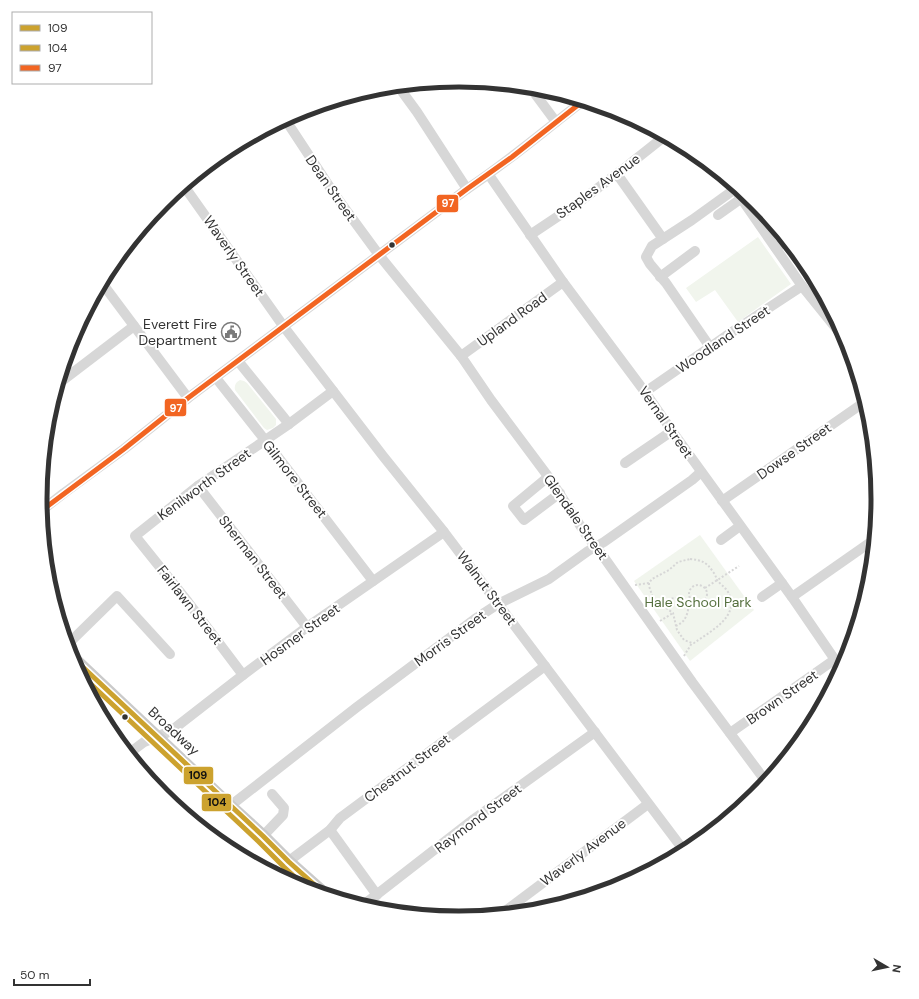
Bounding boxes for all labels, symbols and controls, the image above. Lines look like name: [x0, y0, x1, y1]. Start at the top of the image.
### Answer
legend: [12, 12, 152, 84]
text: 109: [48, 20, 68, 36]
text: 104: [48, 40, 67, 56]
text: 97: [48, 60, 62, 76]
street label: Staples Avenue: [553, 149, 644, 222]
street label: Dean Street: [302, 151, 360, 225]
line badge: 97: [436, 194, 459, 213]
text: 97: [442, 196, 454, 210]
street label: Waverly Street: [199, 212, 269, 300]
unlabelled marker: [387, 240, 397, 250]
street label: Upland Road: [474, 288, 550, 350]
street label: Woodland Street: [673, 301, 773, 377]
place label: Everett Fire Department: [138, 315, 217, 349]
public building icon: Everett Fire Department: [220, 321, 242, 343]
street label: Vernal Street: [635, 383, 697, 461]
line badge: 97: [164, 398, 187, 417]
text: 97: [170, 401, 182, 415]
street label: Dowse Street: [753, 419, 835, 483]
street label: Gilmore Street: [259, 436, 331, 522]
street label: Kenilworth Street: [154, 444, 254, 524]
street label: Glendale Street: [540, 471, 612, 563]
street label: Sherman Street: [215, 512, 291, 602]
street label: Walnut Street: [453, 547, 521, 629]
street label: Fairlawn Street: [153, 562, 227, 648]
park label: Hale School Park: [644, 593, 752, 611]
street label: Hosmer Street: [257, 599, 343, 669]
street label: Morris Street: [411, 606, 489, 670]
street label: Brown Street: [743, 666, 821, 728]
street label: Broadway: [145, 703, 204, 759]
unlabelled marker: [120, 712, 130, 722]
street label: Chestnut Street: [360, 730, 454, 806]
line badge: 109: [183, 766, 214, 785]
text: 109: [189, 768, 207, 782]
street label: Raymond Street: [431, 779, 525, 857]
line badge: 104: [201, 793, 232, 812]
text: 104: [208, 795, 226, 809]
street label: Waverly Avenue: [537, 814, 629, 890]
north arrow: [867, 947, 907, 987]
scale bar: [14, 961, 90, 987]
text: N: [889, 964, 904, 974]
text: 50 m: [20, 967, 49, 983]

